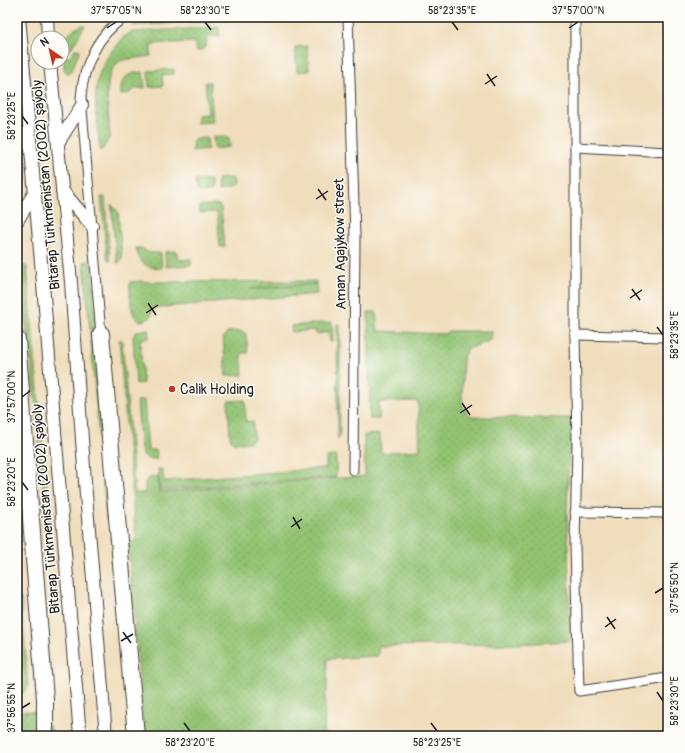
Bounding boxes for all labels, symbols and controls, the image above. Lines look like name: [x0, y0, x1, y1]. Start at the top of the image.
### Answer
text: 37°57'05"N: [90, 5, 142, 17]
text: 58°23'30"E: [180, 5, 230, 17]
text: 58°23'35"E: [428, 5, 476, 17]
text: 37°57'00"N: [552, 5, 604, 17]
north arrow: [30, 30, 70, 70]
text: N: [38, 34, 52, 50]
street label: Bitarap Türkmenistan (2002) şaýoly: [28, 79, 64, 291]
text: 58°23'25"E: [6, 92, 18, 140]
street label: Aman Agajykow street: [330, 178, 350, 310]
text: 58°23'35"E: [669, 311, 681, 359]
text: 37°57'00"N: [6, 371, 18, 423]
place label: Calik Holding: [180, 381, 254, 398]
marker: Calik Holding: [167, 384, 177, 394]
street label: Bitarap Türkmenistan (2002) şaýoly: [28, 403, 64, 615]
text: 58°23'20"E: [6, 457, 18, 507]
text: 37°56'50"N: [669, 562, 681, 614]
text: 58°23'30"E: [669, 676, 681, 726]
text: 37°56'55"N: [6, 683, 18, 733]
text: 58°23'20"E: [165, 737, 215, 749]
text: 58°23'25"E: [413, 737, 461, 749]

